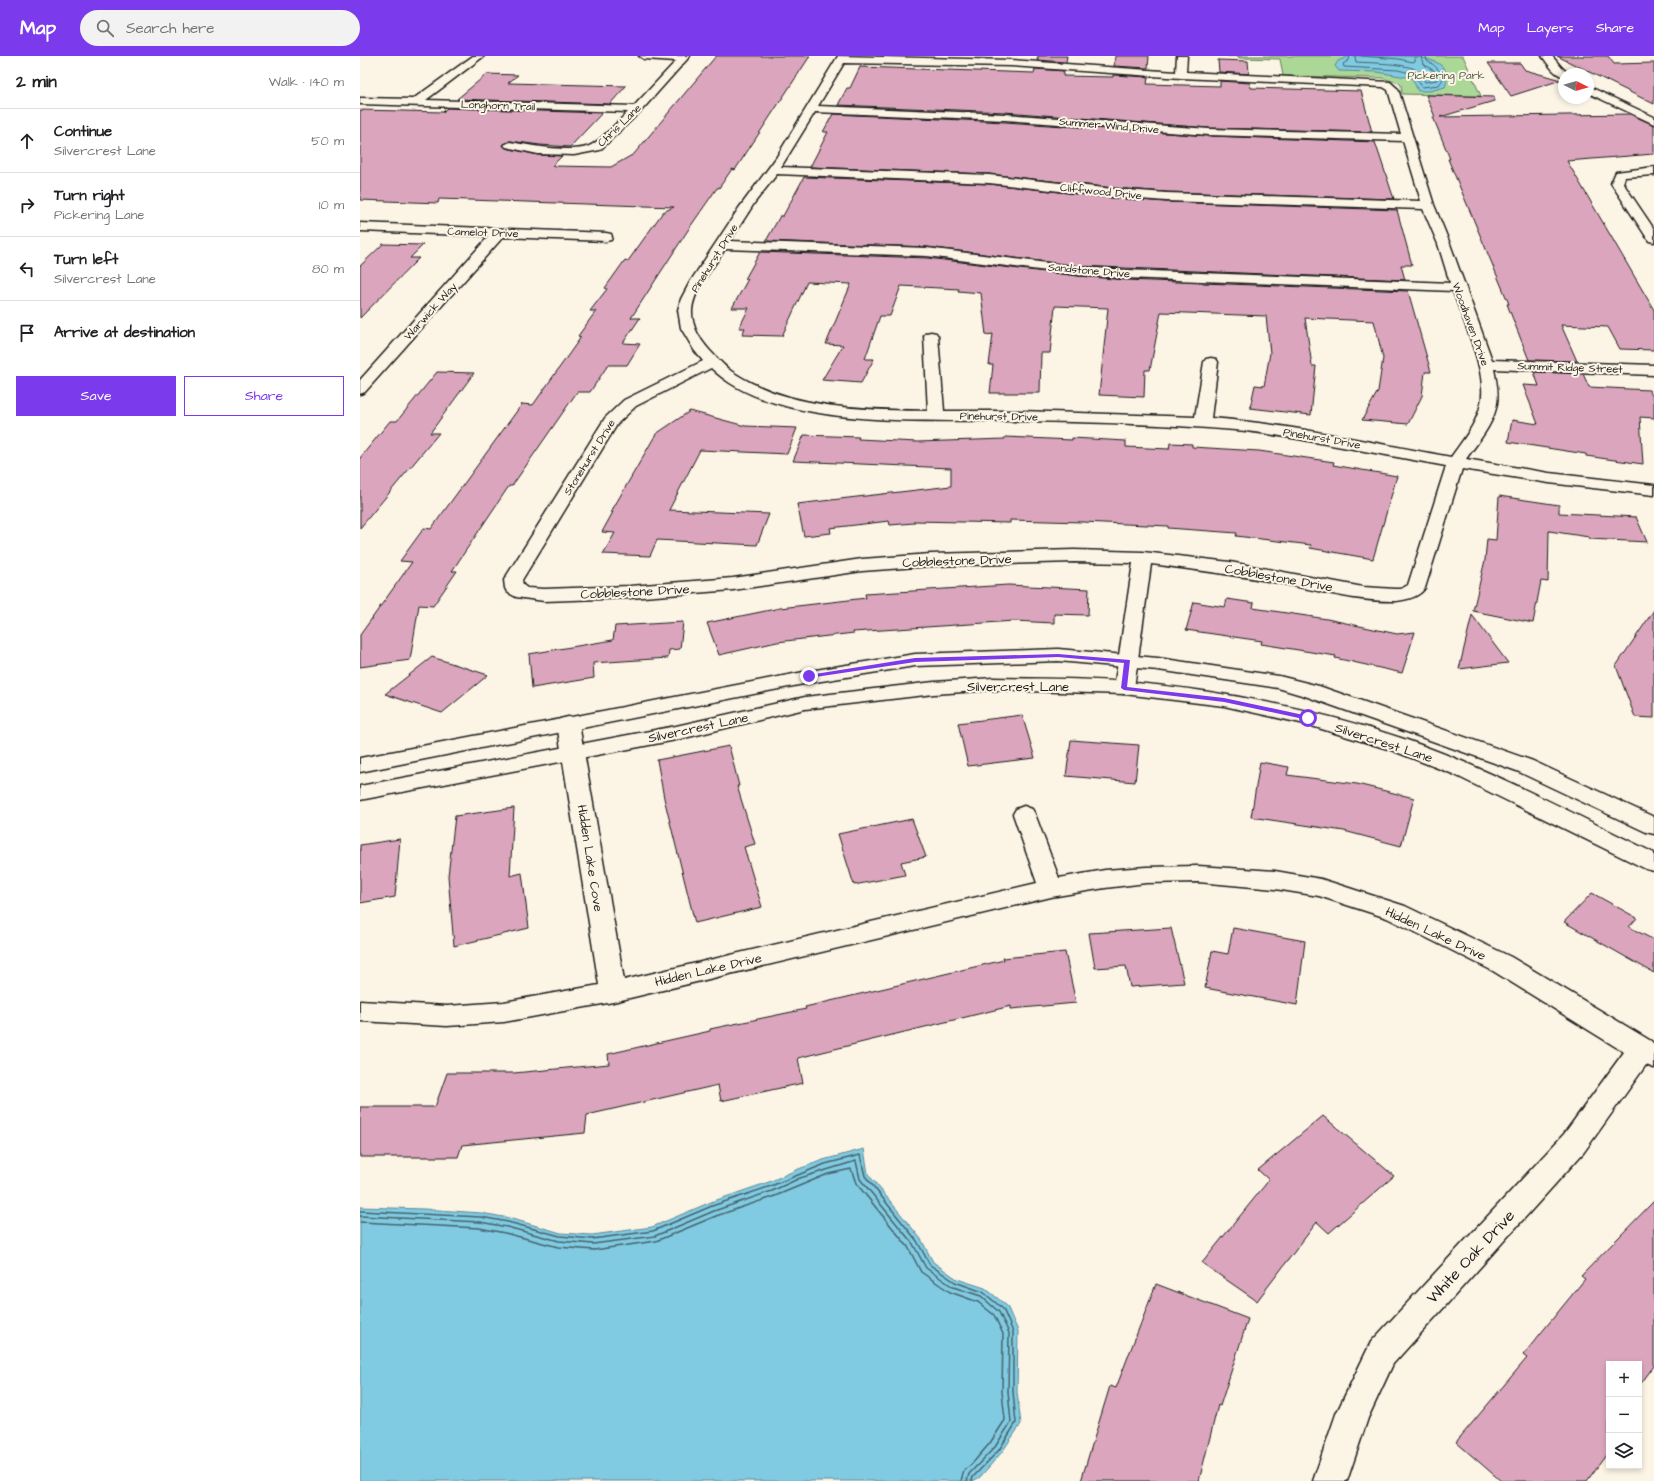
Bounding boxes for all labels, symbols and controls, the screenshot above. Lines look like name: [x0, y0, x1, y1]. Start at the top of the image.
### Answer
search box: [80, 10, 360, 46]
text: Map: [20, 15, 56, 42]
icon: search: [94, 17, 116, 39]
text: Search here: [126, 18, 215, 39]
text: Map: [1478, 18, 1505, 38]
text: Layers: [1527, 18, 1574, 38]
text: Share: [1596, 18, 1634, 38]
park label: Pickering Park: [1407, 68, 1485, 84]
north arrow: [1558, 68, 1594, 104]
text: 2 min: [16, 70, 57, 94]
text: Walk · 140 m: [269, 73, 344, 91]
street label: Longhorn Trail: [460, 97, 536, 115]
street label: Chris Lane: [594, 101, 645, 150]
street label: Summer Wind Drive: [1058, 114, 1160, 137]
text: Continue: [54, 121, 112, 142]
icon: ahead: [16, 130, 38, 152]
text: 50 m: [311, 132, 344, 150]
text: Silvercrest Lane: [54, 142, 156, 160]
street label: Cliffwood Drive: [1059, 180, 1143, 203]
text: Turn right: [54, 185, 125, 206]
icon: right: [16, 194, 38, 216]
text: 10 m: [319, 196, 344, 214]
text: Pickering Lane: [54, 206, 144, 224]
street label: Pinehurst Drive: [687, 221, 742, 295]
street label: Camelot Drive: [447, 224, 519, 241]
text: Turn left: [54, 249, 118, 270]
icon: left: [16, 258, 38, 280]
street label: Sandstone Drive: [1047, 259, 1131, 282]
text: 80 m: [312, 260, 344, 278]
text: Silvercrest Lane: [54, 270, 156, 288]
street label: Warwick Way: [400, 279, 461, 344]
street label: Woodhaven Drive: [1449, 281, 1493, 368]
icon: arrive: [16, 322, 38, 344]
text: Arrive at destination: [54, 322, 195, 343]
street label: Summit Ridge Street: [1517, 358, 1623, 378]
button: Save: [16, 376, 176, 416]
button: Share: [184, 376, 344, 416]
street label: Pinehurst Drive: [960, 408, 1038, 425]
street label: Stonehurst Drive: [560, 416, 619, 498]
street label: Pinehurst Drive: [1282, 424, 1362, 453]
street label: Cobblestone Drive: [902, 550, 1012, 572]
street label: Cobblestone Drive: [1223, 560, 1334, 596]
street label: Cobblestone Drive: [580, 580, 690, 604]
route end: [800, 667, 818, 685]
street label: Silvercrest Lane: [967, 678, 1069, 696]
street label: Silvercrest Lane: [647, 709, 750, 747]
route start: [1299, 709, 1317, 727]
street label: Silvercrest Lane: [1332, 719, 1435, 767]
street label: Hidden Lake Cove: [573, 803, 607, 913]
street label: Hidden Lake Drive: [1382, 903, 1489, 965]
street label: Hidden Lake Drive: [653, 949, 763, 991]
street label: White Oak Drive: [1422, 1205, 1520, 1308]
map controls: [1606, 1361, 1642, 1469]
button: +: [1606, 1361, 1642, 1397]
button: −: [1606, 1397, 1642, 1433]
button: layers: [1606, 1433, 1642, 1469]

